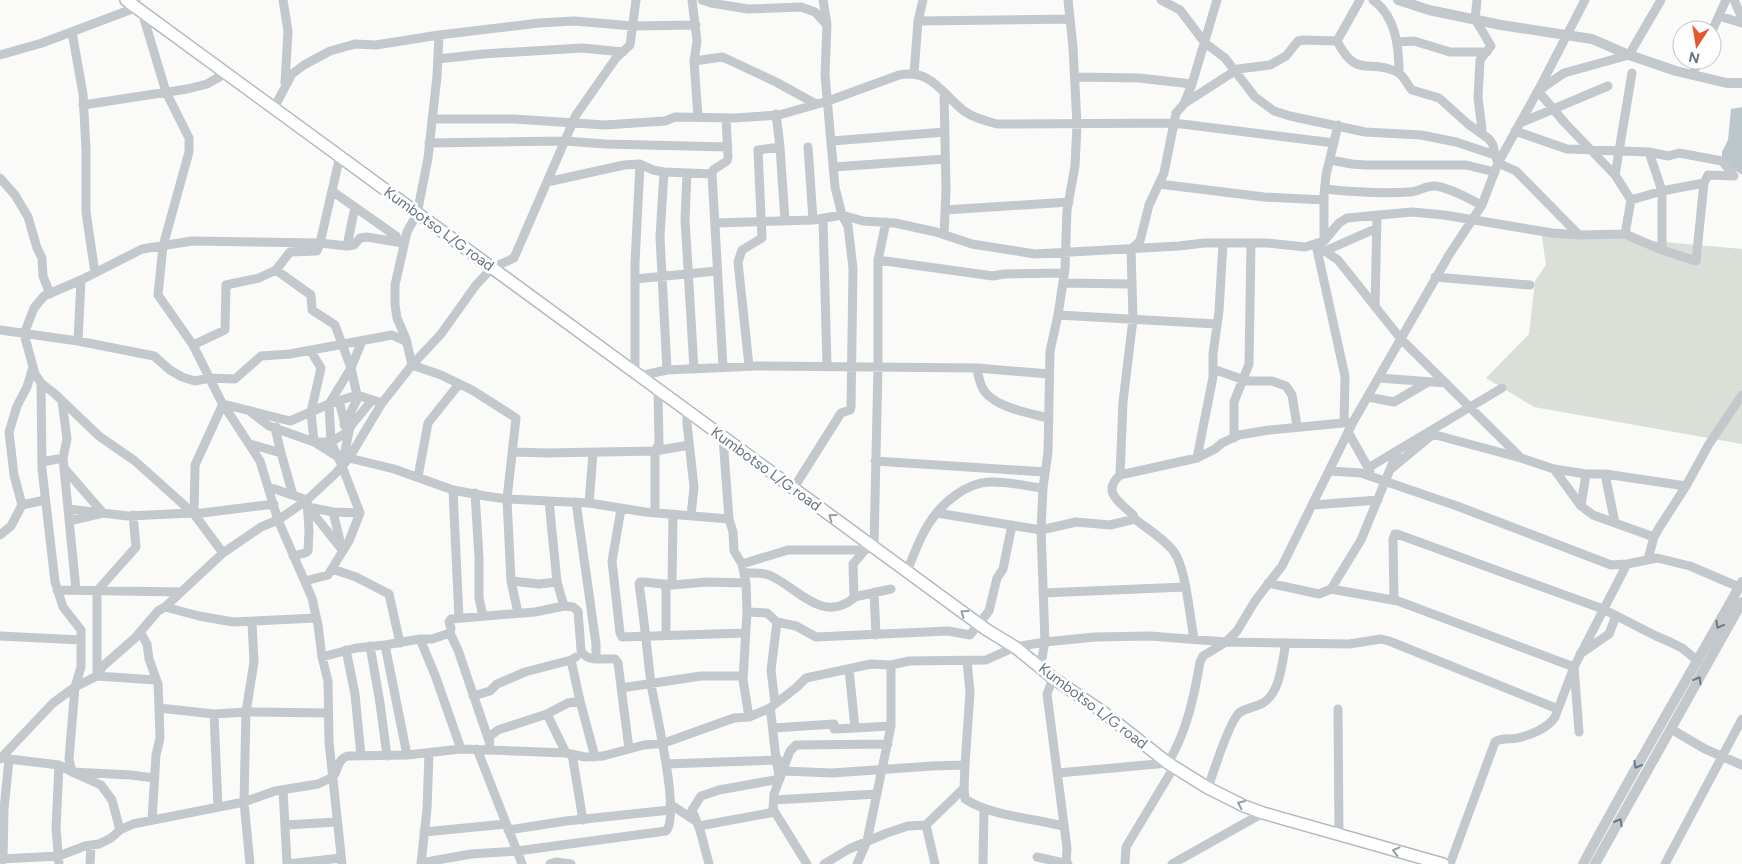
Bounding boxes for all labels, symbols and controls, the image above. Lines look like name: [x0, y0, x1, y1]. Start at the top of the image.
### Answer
north arrow: [1672, 20, 1722, 70]
text: N: [1687, 48, 1701, 67]
street label: Kumbotso L/G road: [380, 183, 498, 275]
street label: Kumbotso L/G road: [707, 423, 825, 515]
one-way arrow: [829, 514, 838, 523]
one-way arrow: [960, 610, 970, 619]
one-way arrow: [1715, 619, 1725, 628]
street label: Kumbotso L/G road: [1035, 659, 1151, 753]
one-way arrow: [1692, 676, 1702, 685]
one-way arrow: [1633, 759, 1643, 768]
one-way arrow: [1237, 800, 1246, 810]
one-way arrow: [1612, 818, 1622, 827]
one-way arrow: [1392, 846, 1400, 857]

